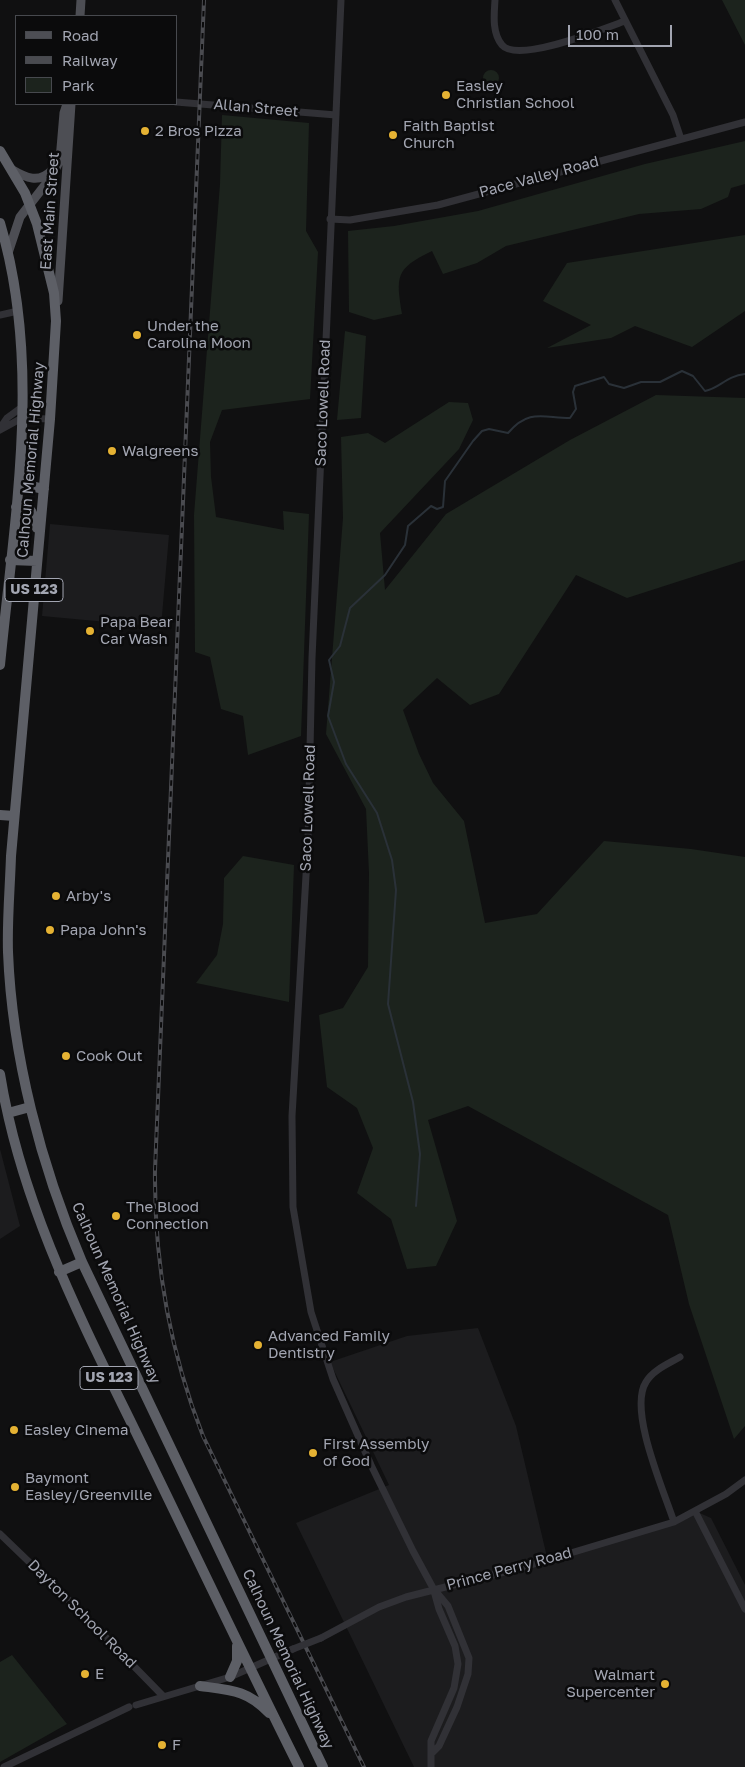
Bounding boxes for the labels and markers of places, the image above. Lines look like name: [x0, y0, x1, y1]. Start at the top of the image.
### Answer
place label: Easley Christian School: [456, 77, 575, 112]
marker: Easley Christian School: [440, 89, 452, 101]
place label: Faith Baptist Church: [403, 117, 495, 152]
place label: 2 Bros Pizza: [155, 122, 242, 140]
marker: 2 Bros Pizza: [139, 125, 151, 137]
marker: Faith Baptist Church: [387, 129, 399, 141]
place label: Under the Carolina Moon: [147, 317, 251, 352]
marker: Under the Carolina Moon: [131, 329, 143, 341]
place label: Walgreens: [122, 442, 198, 460]
marker: Walgreens: [106, 445, 118, 457]
place label: Papa Bear Car Wash: [100, 613, 173, 648]
marker: Papa Bear Car Wash: [84, 625, 96, 637]
place label: Arby's: [66, 887, 111, 905]
marker: Arby's: [50, 890, 62, 902]
place label: Papa John's: [60, 921, 146, 939]
marker: Papa John's: [44, 924, 56, 936]
place label: Cook Out: [76, 1047, 143, 1065]
marker: Cook Out: [60, 1050, 72, 1062]
place label: The Blood Connection: [126, 1198, 209, 1233]
marker: The Blood Connection: [110, 1210, 122, 1222]
place label: Advanced Family Dentistry: [268, 1327, 390, 1362]
marker: Advanced Family Dentistry: [252, 1339, 264, 1351]
place label: Easley Cinema: [24, 1421, 129, 1439]
marker: Easley Cinema: [8, 1424, 20, 1436]
place label: First Assembly of God: [323, 1435, 429, 1470]
marker: First Assembly of God: [307, 1447, 319, 1459]
place label: Baymont Easley/Greenville: [25, 1469, 152, 1504]
marker: Baymont Easley/Greenville: [9, 1481, 21, 1493]
place label: E: [95, 1665, 104, 1683]
place label: Walmart Supercenter: [566, 1666, 655, 1701]
marker: E: [79, 1668, 91, 1680]
marker: Walmart Supercenter: [659, 1678, 671, 1690]
place label: F: [172, 1736, 181, 1754]
marker: F: [156, 1739, 168, 1751]

